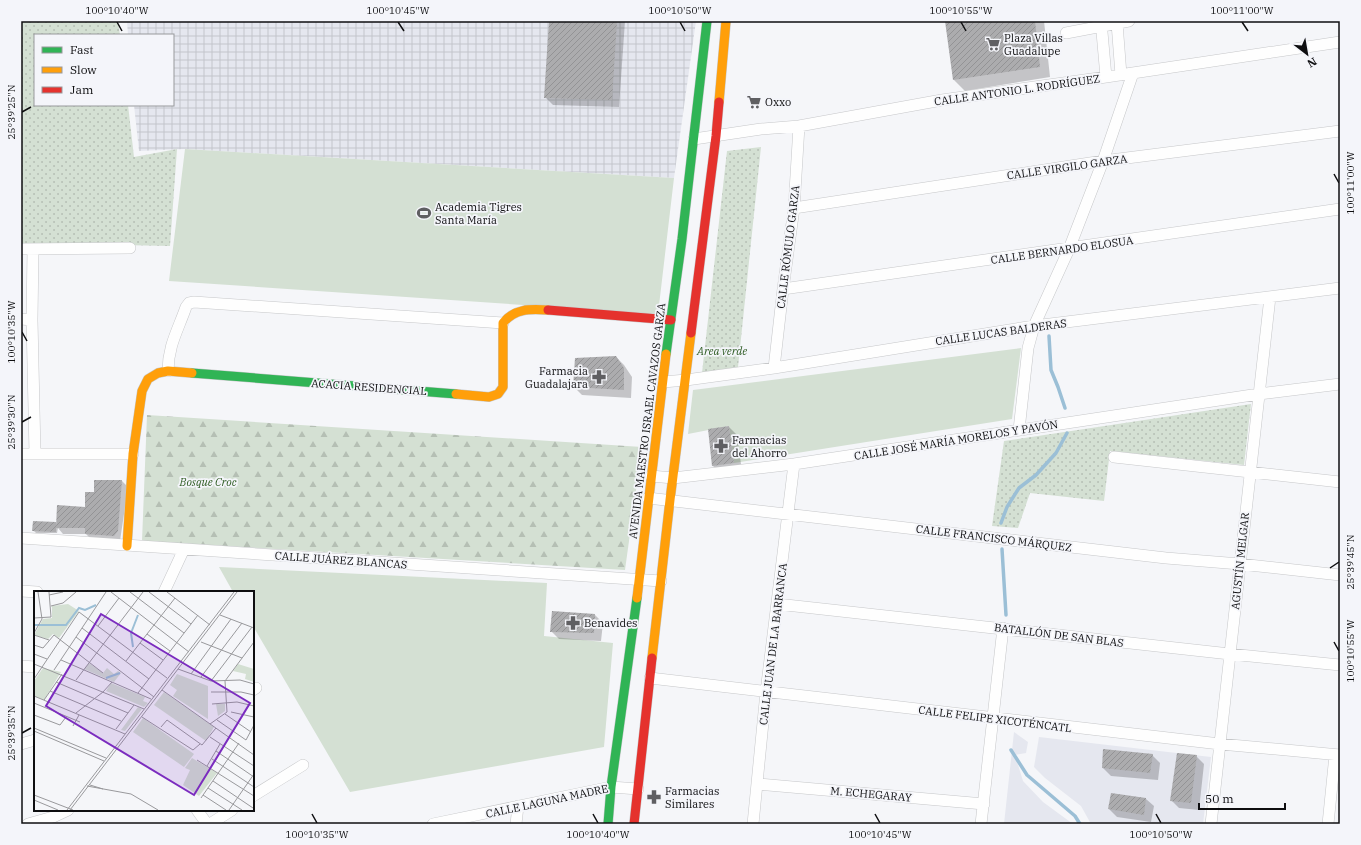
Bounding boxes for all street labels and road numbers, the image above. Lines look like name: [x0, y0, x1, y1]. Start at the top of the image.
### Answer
street label: CALLE ANTONIO L. RODRÍGUEZ: [933, 71, 1101, 109]
street label: CALLE VIRGILO GARZA: [1006, 152, 1129, 182]
street label: CALLE RÓMULO GARZA: [773, 184, 803, 309]
street label: CALLE BERNARDO ELOSUA: [990, 233, 1135, 267]
street label: AVENIDA MAESTRO ISRAEL CAVAZOS GARZA: [626, 302, 668, 540]
street label: CALLE LUCAS BALDERAS: [934, 316, 1068, 348]
street label: ACACIA RESIDENCIAL: [311, 376, 427, 398]
street label: CALLE JOSÉ MARÍA MORELOS Y PAVÓN: [853, 417, 1059, 463]
street label: AGUSTÍN MELGAR: [1228, 511, 1252, 610]
street label: CALLE FRANCISCO MÁRQUEZ: [915, 521, 1073, 555]
street label: CALLE JUÁREZ BLANCAS: [274, 548, 408, 572]
street label: CALLE JUAN DE LA BARRANCA: [756, 562, 790, 726]
street label: BATALLÓN DE SAN BLAS: [993, 620, 1125, 650]
street label: CALLE FELIPE XICOTÉNCATL: [918, 703, 1072, 735]
street label: CALLE LAGUNA MADRE: [484, 781, 610, 821]
street label: M. ECHEGARAY: [830, 783, 912, 805]

